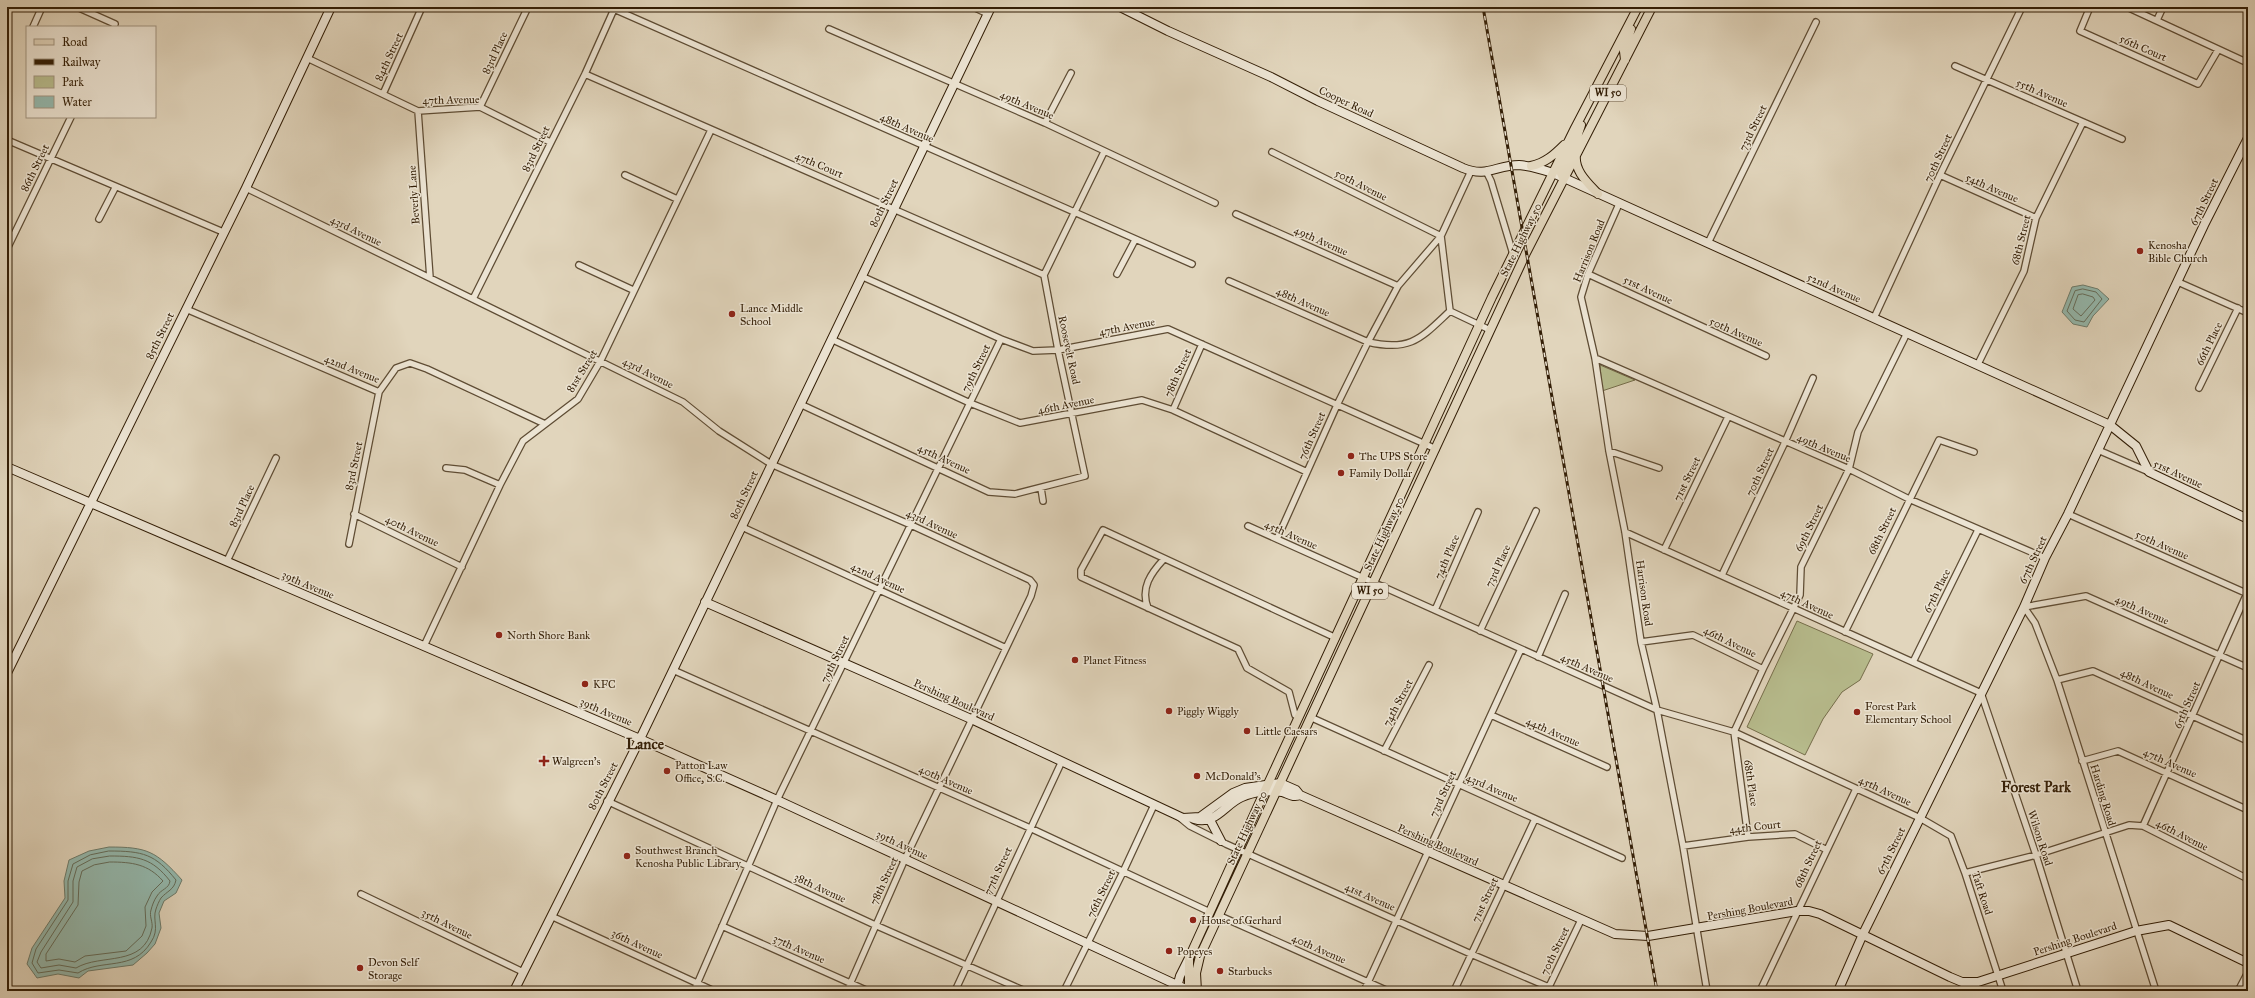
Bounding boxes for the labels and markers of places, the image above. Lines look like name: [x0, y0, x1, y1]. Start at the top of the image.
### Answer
place label: Kenosha Bible Church: [2148, 239, 2208, 265]
marker: Kenosha Bible Church: [2135, 246, 2145, 256]
place label: Lance Middle School: [740, 302, 804, 328]
marker: Lance Middle School: [727, 309, 737, 319]
place label: The UPS Store: [1359, 450, 1428, 463]
marker: The UPS Store: [1346, 451, 1356, 461]
place label: Family Dollar: [1349, 467, 1413, 480]
marker: Family Dollar: [1336, 468, 1346, 478]
place label: North Shore Bank: [507, 629, 591, 642]
marker: North Shore Bank: [494, 630, 504, 640]
place label: Planet Fitness: [1083, 654, 1146, 667]
marker: Planet Fitness: [1070, 655, 1080, 665]
place label: KFC: [593, 678, 616, 691]
marker: KFC: [580, 679, 590, 689]
place label: Forest Park Elementary School: [1865, 700, 1952, 726]
place label: Piggly Wiggly: [1177, 705, 1239, 718]
marker: Piggly Wiggly: [1164, 706, 1174, 716]
marker: Forest Park Elementary School: [1852, 707, 1862, 717]
place label: Little Caesars: [1255, 725, 1317, 738]
marker: Little Caesars: [1242, 726, 1252, 736]
place label: Walgreen's: [552, 755, 601, 768]
marker: Walgreen's: [539, 756, 549, 766]
place label: Patton Law Office, S.C.: [675, 759, 728, 785]
marker: Patton Law Office, S.C.: [662, 766, 672, 776]
place label: McDonald's: [1205, 770, 1261, 783]
marker: McDonald's: [1192, 771, 1202, 781]
place label: Southwest Branch Kenosha Public Library: [635, 844, 742, 870]
marker: Southwest Branch Kenosha Public Library: [622, 851, 632, 861]
place label: House of Gerhard: [1201, 914, 1282, 927]
marker: House of Gerhard: [1188, 915, 1198, 925]
place label: Popeyes: [1177, 945, 1212, 958]
marker: Popeyes: [1164, 946, 1174, 956]
place label: Devon Self Storage: [368, 956, 420, 982]
marker: Devon Self Storage: [355, 963, 365, 973]
place label: Starbucks: [1228, 965, 1272, 978]
marker: Starbucks: [1215, 966, 1225, 976]

